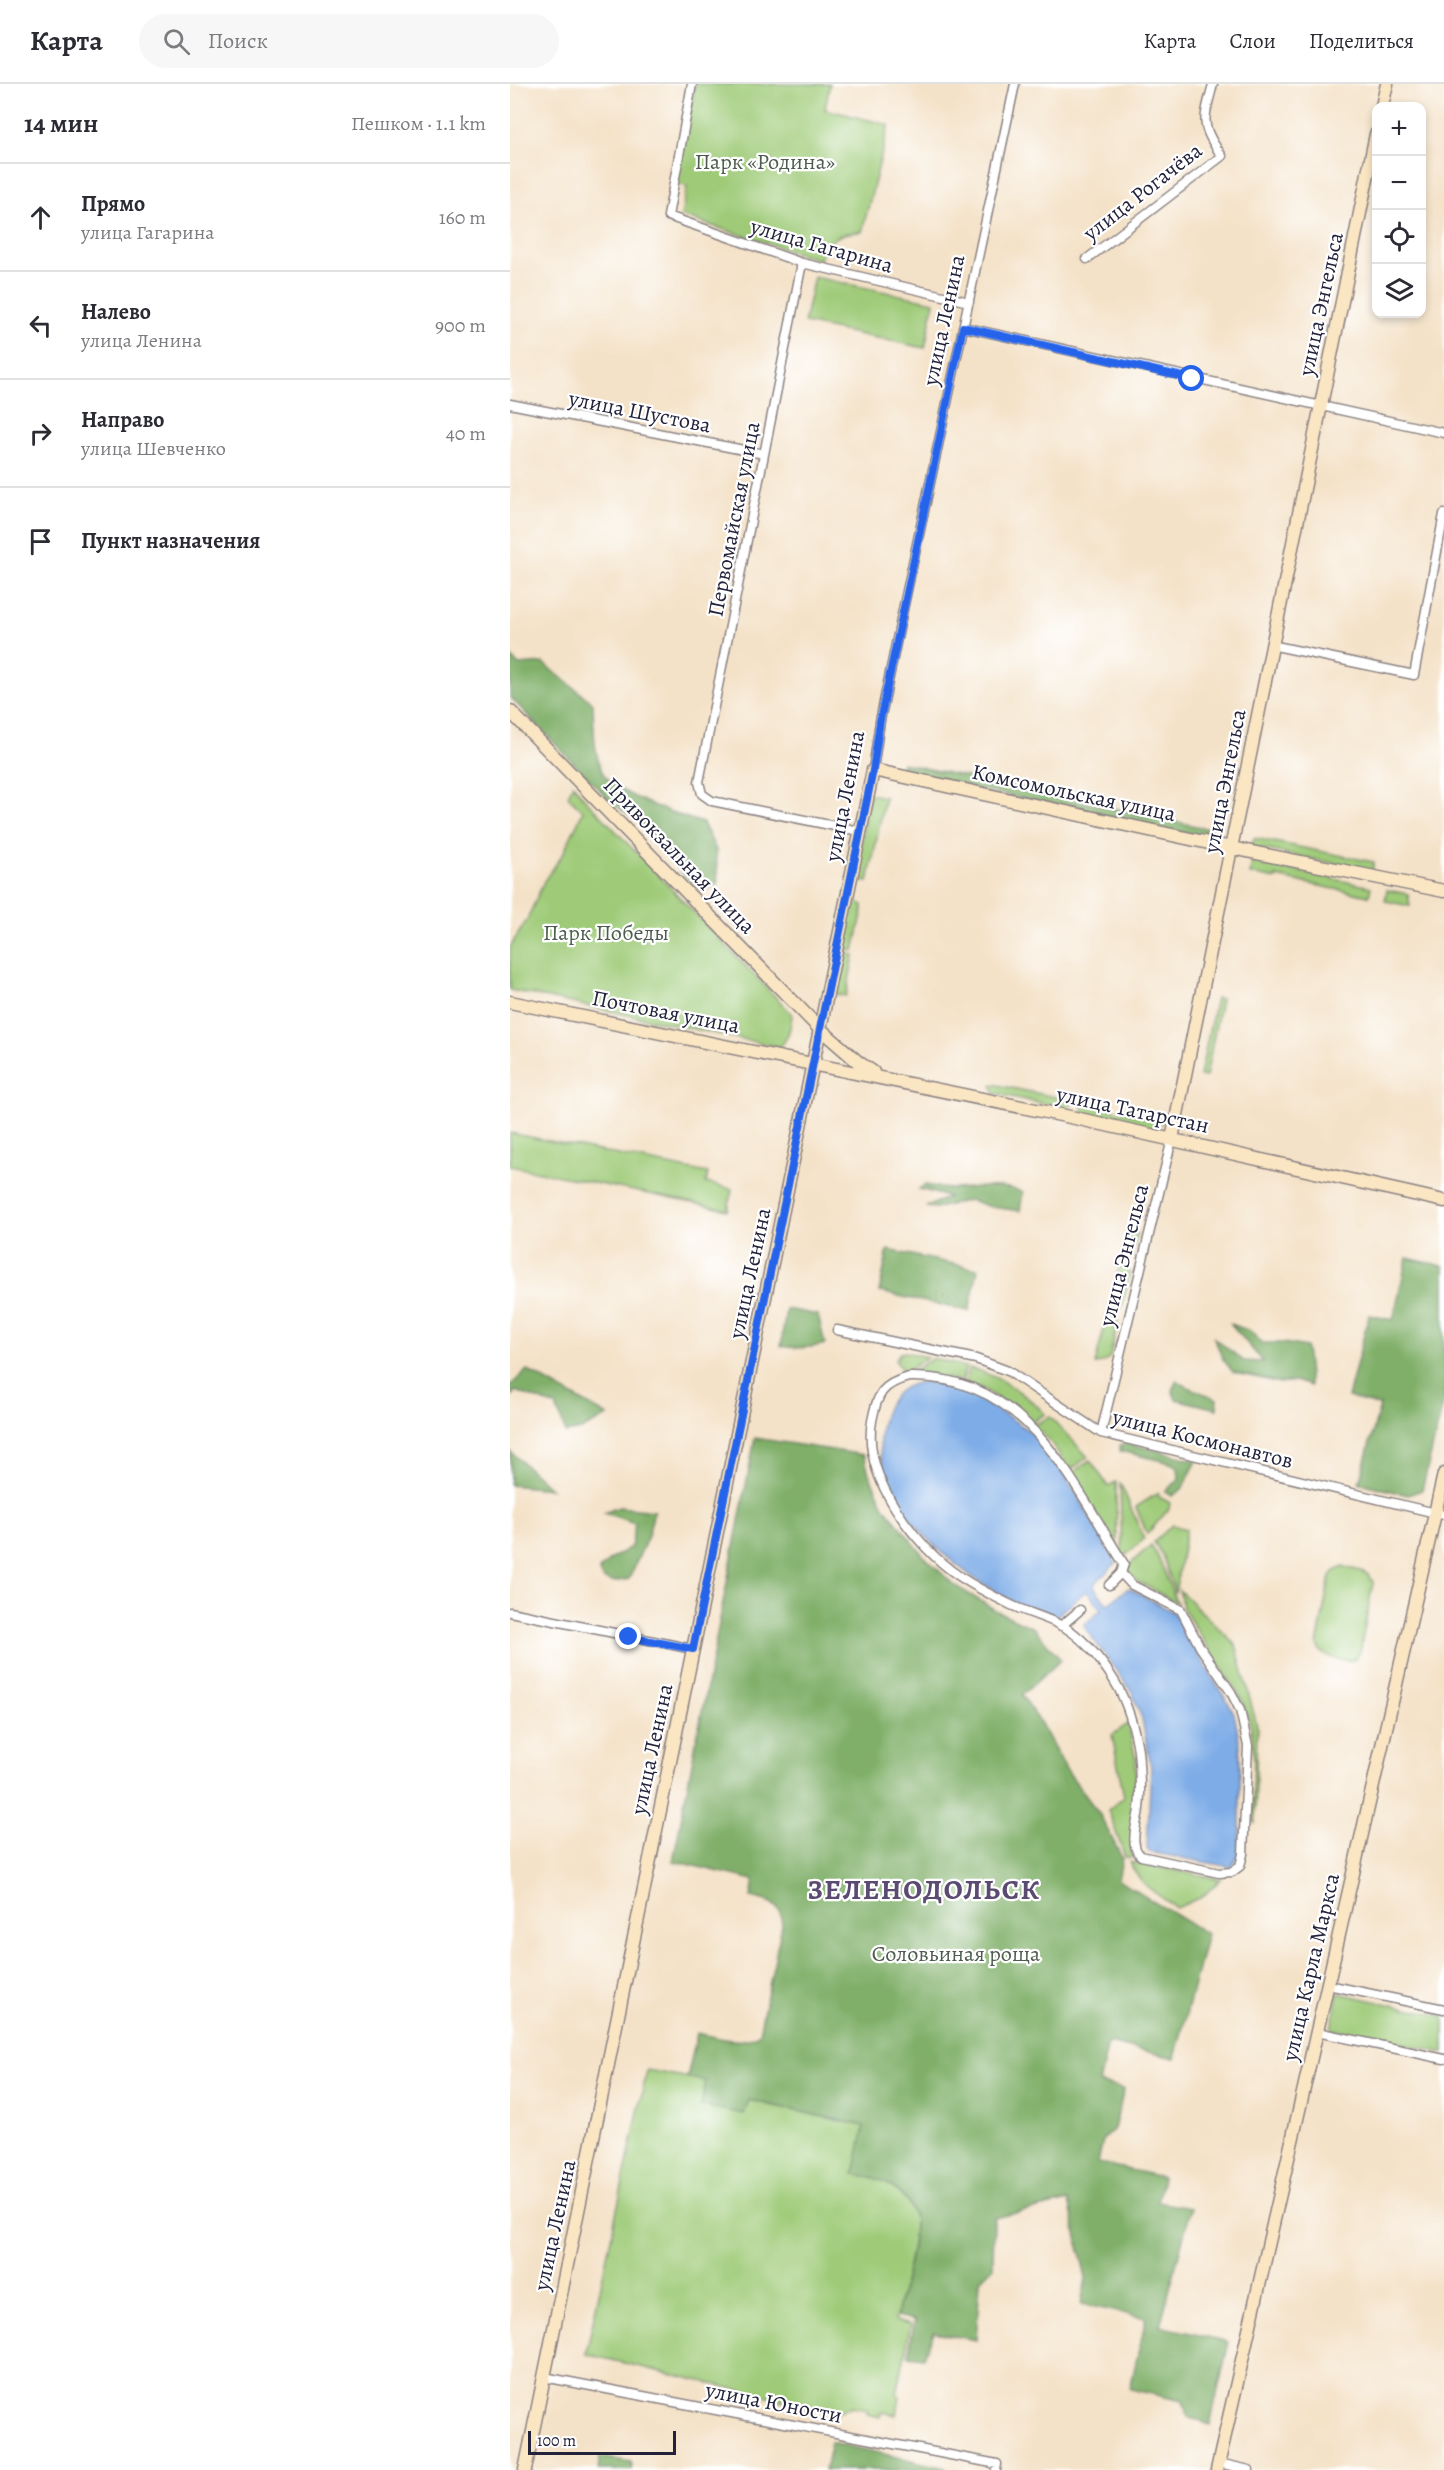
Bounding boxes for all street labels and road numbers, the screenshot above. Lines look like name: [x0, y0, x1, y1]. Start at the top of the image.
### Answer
street label: улица Рогачёва: [1076, 135, 1209, 248]
street label: улица Гагарина: [746, 211, 897, 281]
street label: улица Энгельса: [1291, 229, 1351, 380]
street label: улица Ленина: [915, 251, 973, 389]
street label: улица Шустова: [565, 383, 714, 441]
street label: Первомайская улица: [700, 418, 768, 619]
street label: улица Энгельса: [1196, 706, 1254, 857]
street label: улица Ленина: [817, 727, 873, 865]
street label: Комсомольская улица: [969, 757, 1179, 829]
street label: Привокзальная улица: [596, 771, 763, 941]
street label: Почтовая улица: [590, 983, 743, 1041]
street label: улица Татарстан: [1053, 1079, 1212, 1141]
street label: улица Энгельса: [1092, 1180, 1156, 1331]
street label: улица Ленина: [721, 1204, 779, 1342]
street label: улица Космонавтов: [1108, 1402, 1296, 1476]
street label: улица Ленина: [623, 1680, 681, 1818]
street label: улица Карла Маркса: [1275, 1869, 1347, 2065]
street label: улица Ленина: [526, 2156, 584, 2294]
street label: улица Юности: [702, 2375, 845, 2431]

